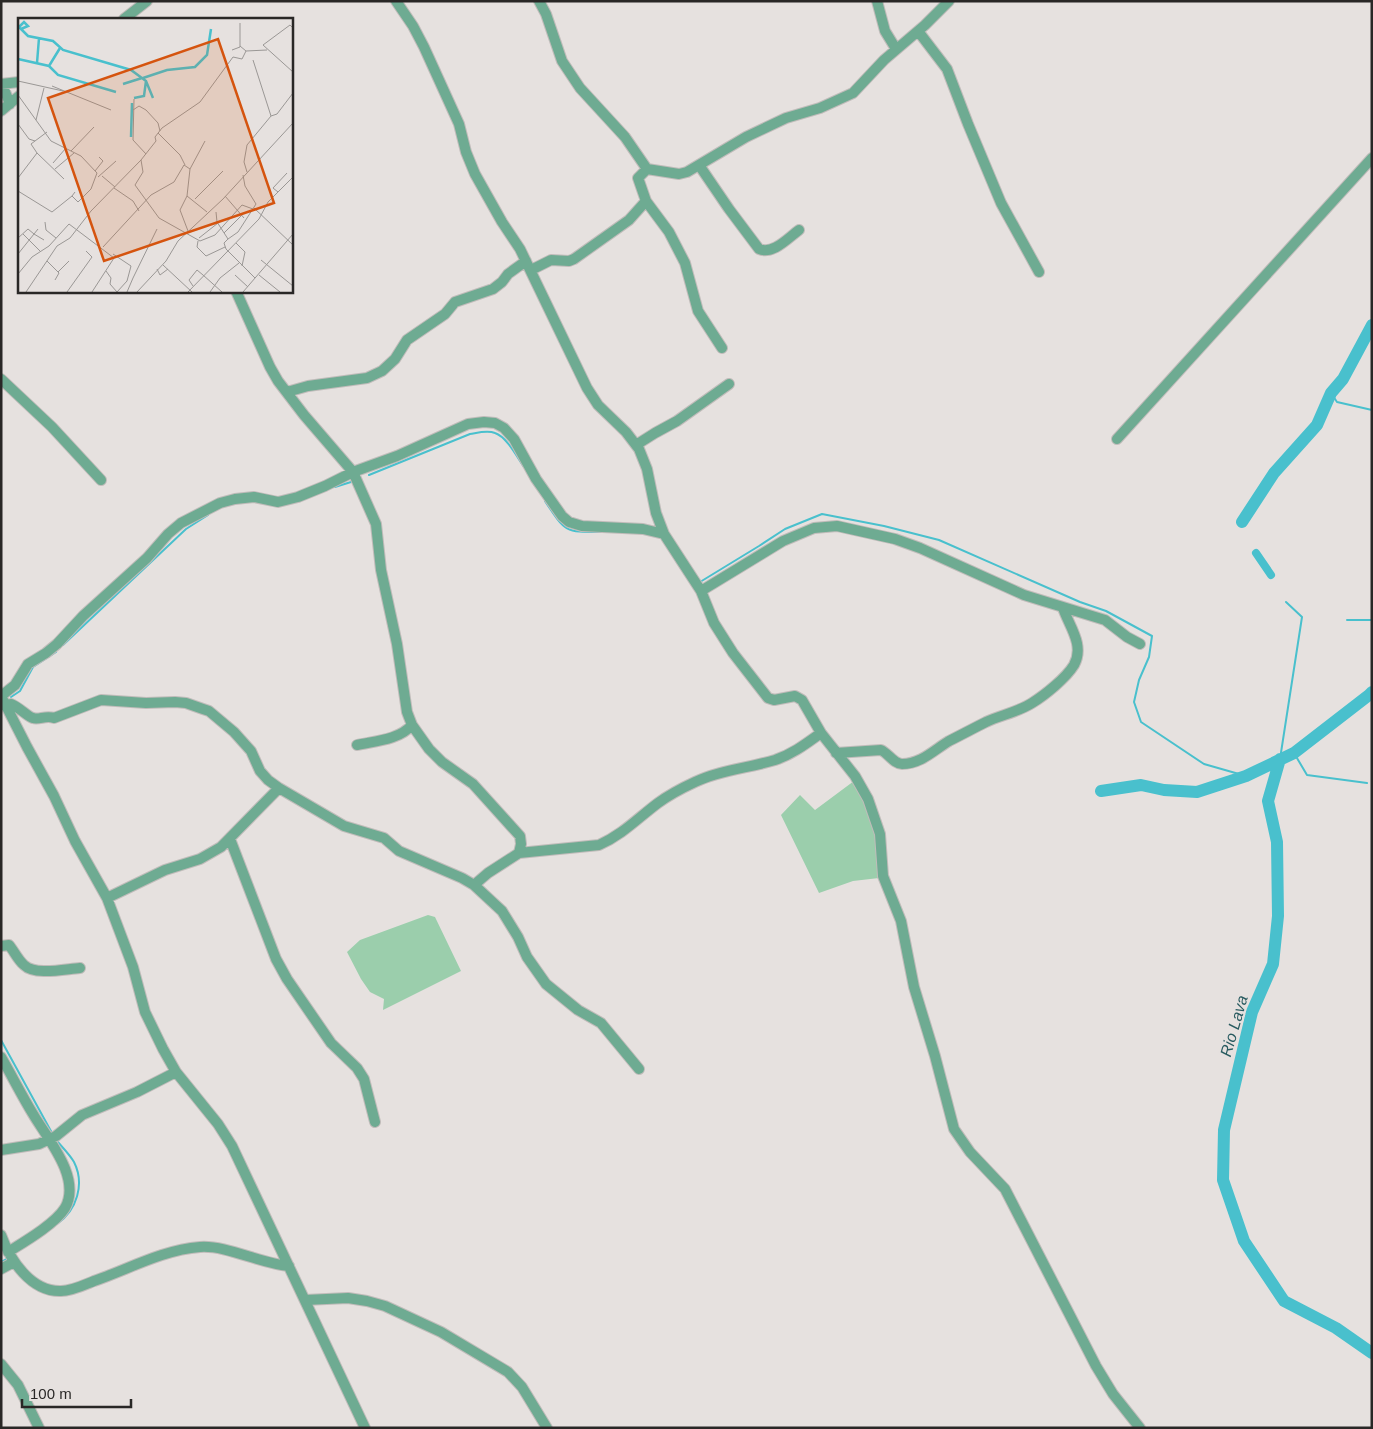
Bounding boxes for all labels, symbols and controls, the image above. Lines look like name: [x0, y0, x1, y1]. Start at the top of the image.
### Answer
inset map: [18, 18, 292, 292]
water label: Rio Lava: [1217, 993, 1251, 1059]
scale bar: [22, 1376, 131, 1408]
text: 100 m: [30, 1385, 72, 1402]

